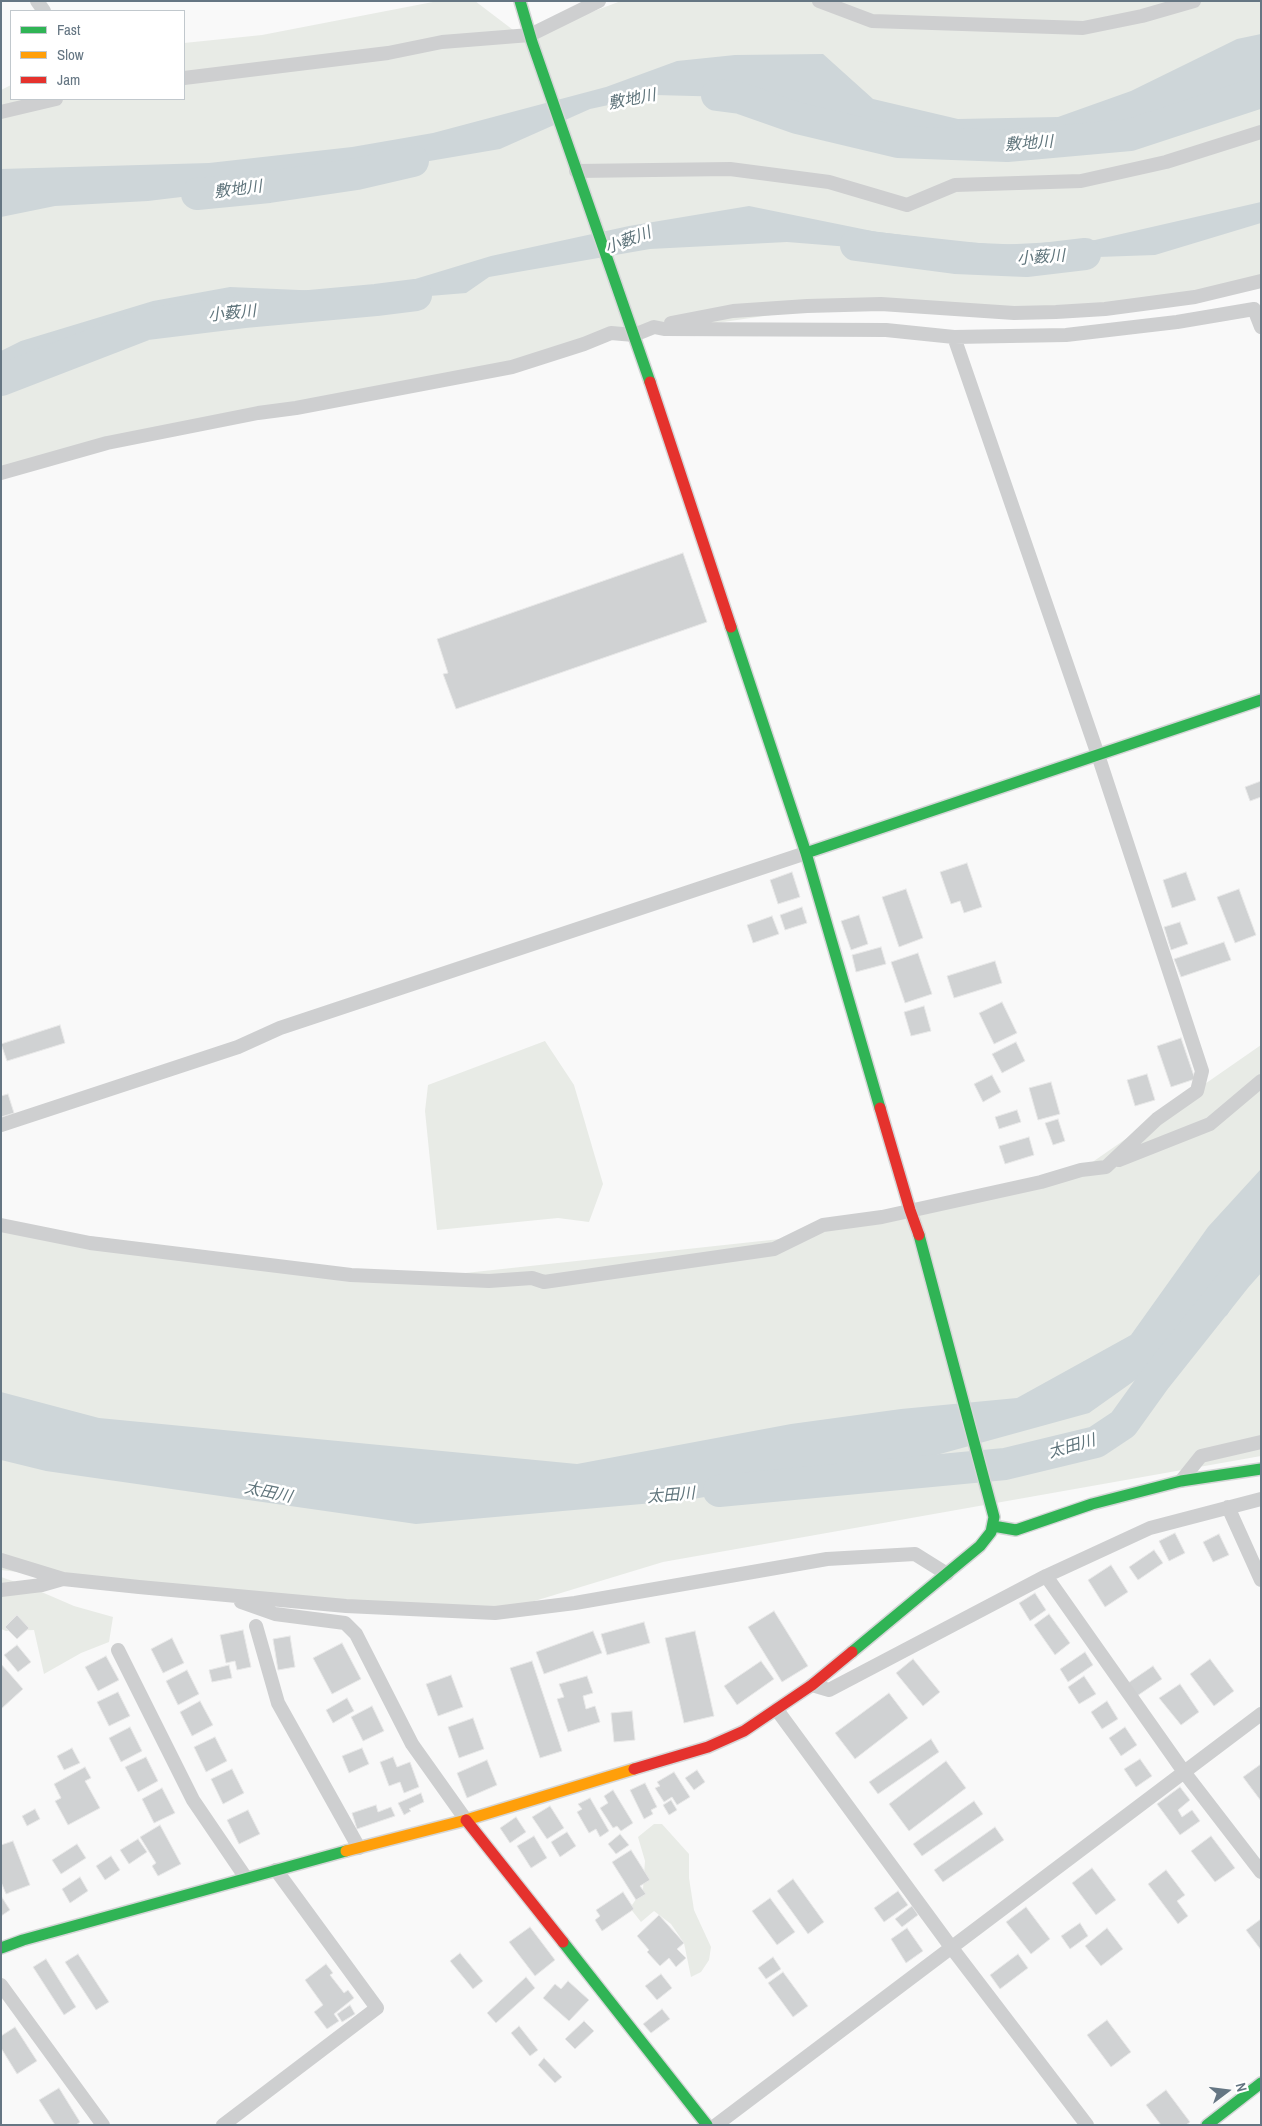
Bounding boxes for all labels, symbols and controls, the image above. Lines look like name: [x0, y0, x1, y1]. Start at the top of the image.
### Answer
legend: [10, 10, 185, 100]
text: Fast: [57, 19, 80, 40]
text: Slow: [57, 44, 84, 65]
text: Jam: [57, 69, 80, 90]
water label: 敷地川: [607, 86, 657, 114]
water label: 敷地川: [1004, 133, 1054, 155]
water label: 敷地川: [213, 178, 263, 202]
water label: 小薮川: [602, 223, 654, 259]
water label: 小薮川: [1016, 247, 1066, 269]
water label: 小薮川: [207, 302, 257, 326]
water label: 太田川: [1046, 1431, 1098, 1463]
water label: 太田川: [243, 1479, 293, 1507]
water label: 太田川: [646, 1484, 696, 1508]
north arrow: [1202, 2066, 1252, 2116]
text: N: [1232, 2081, 1251, 2093]

